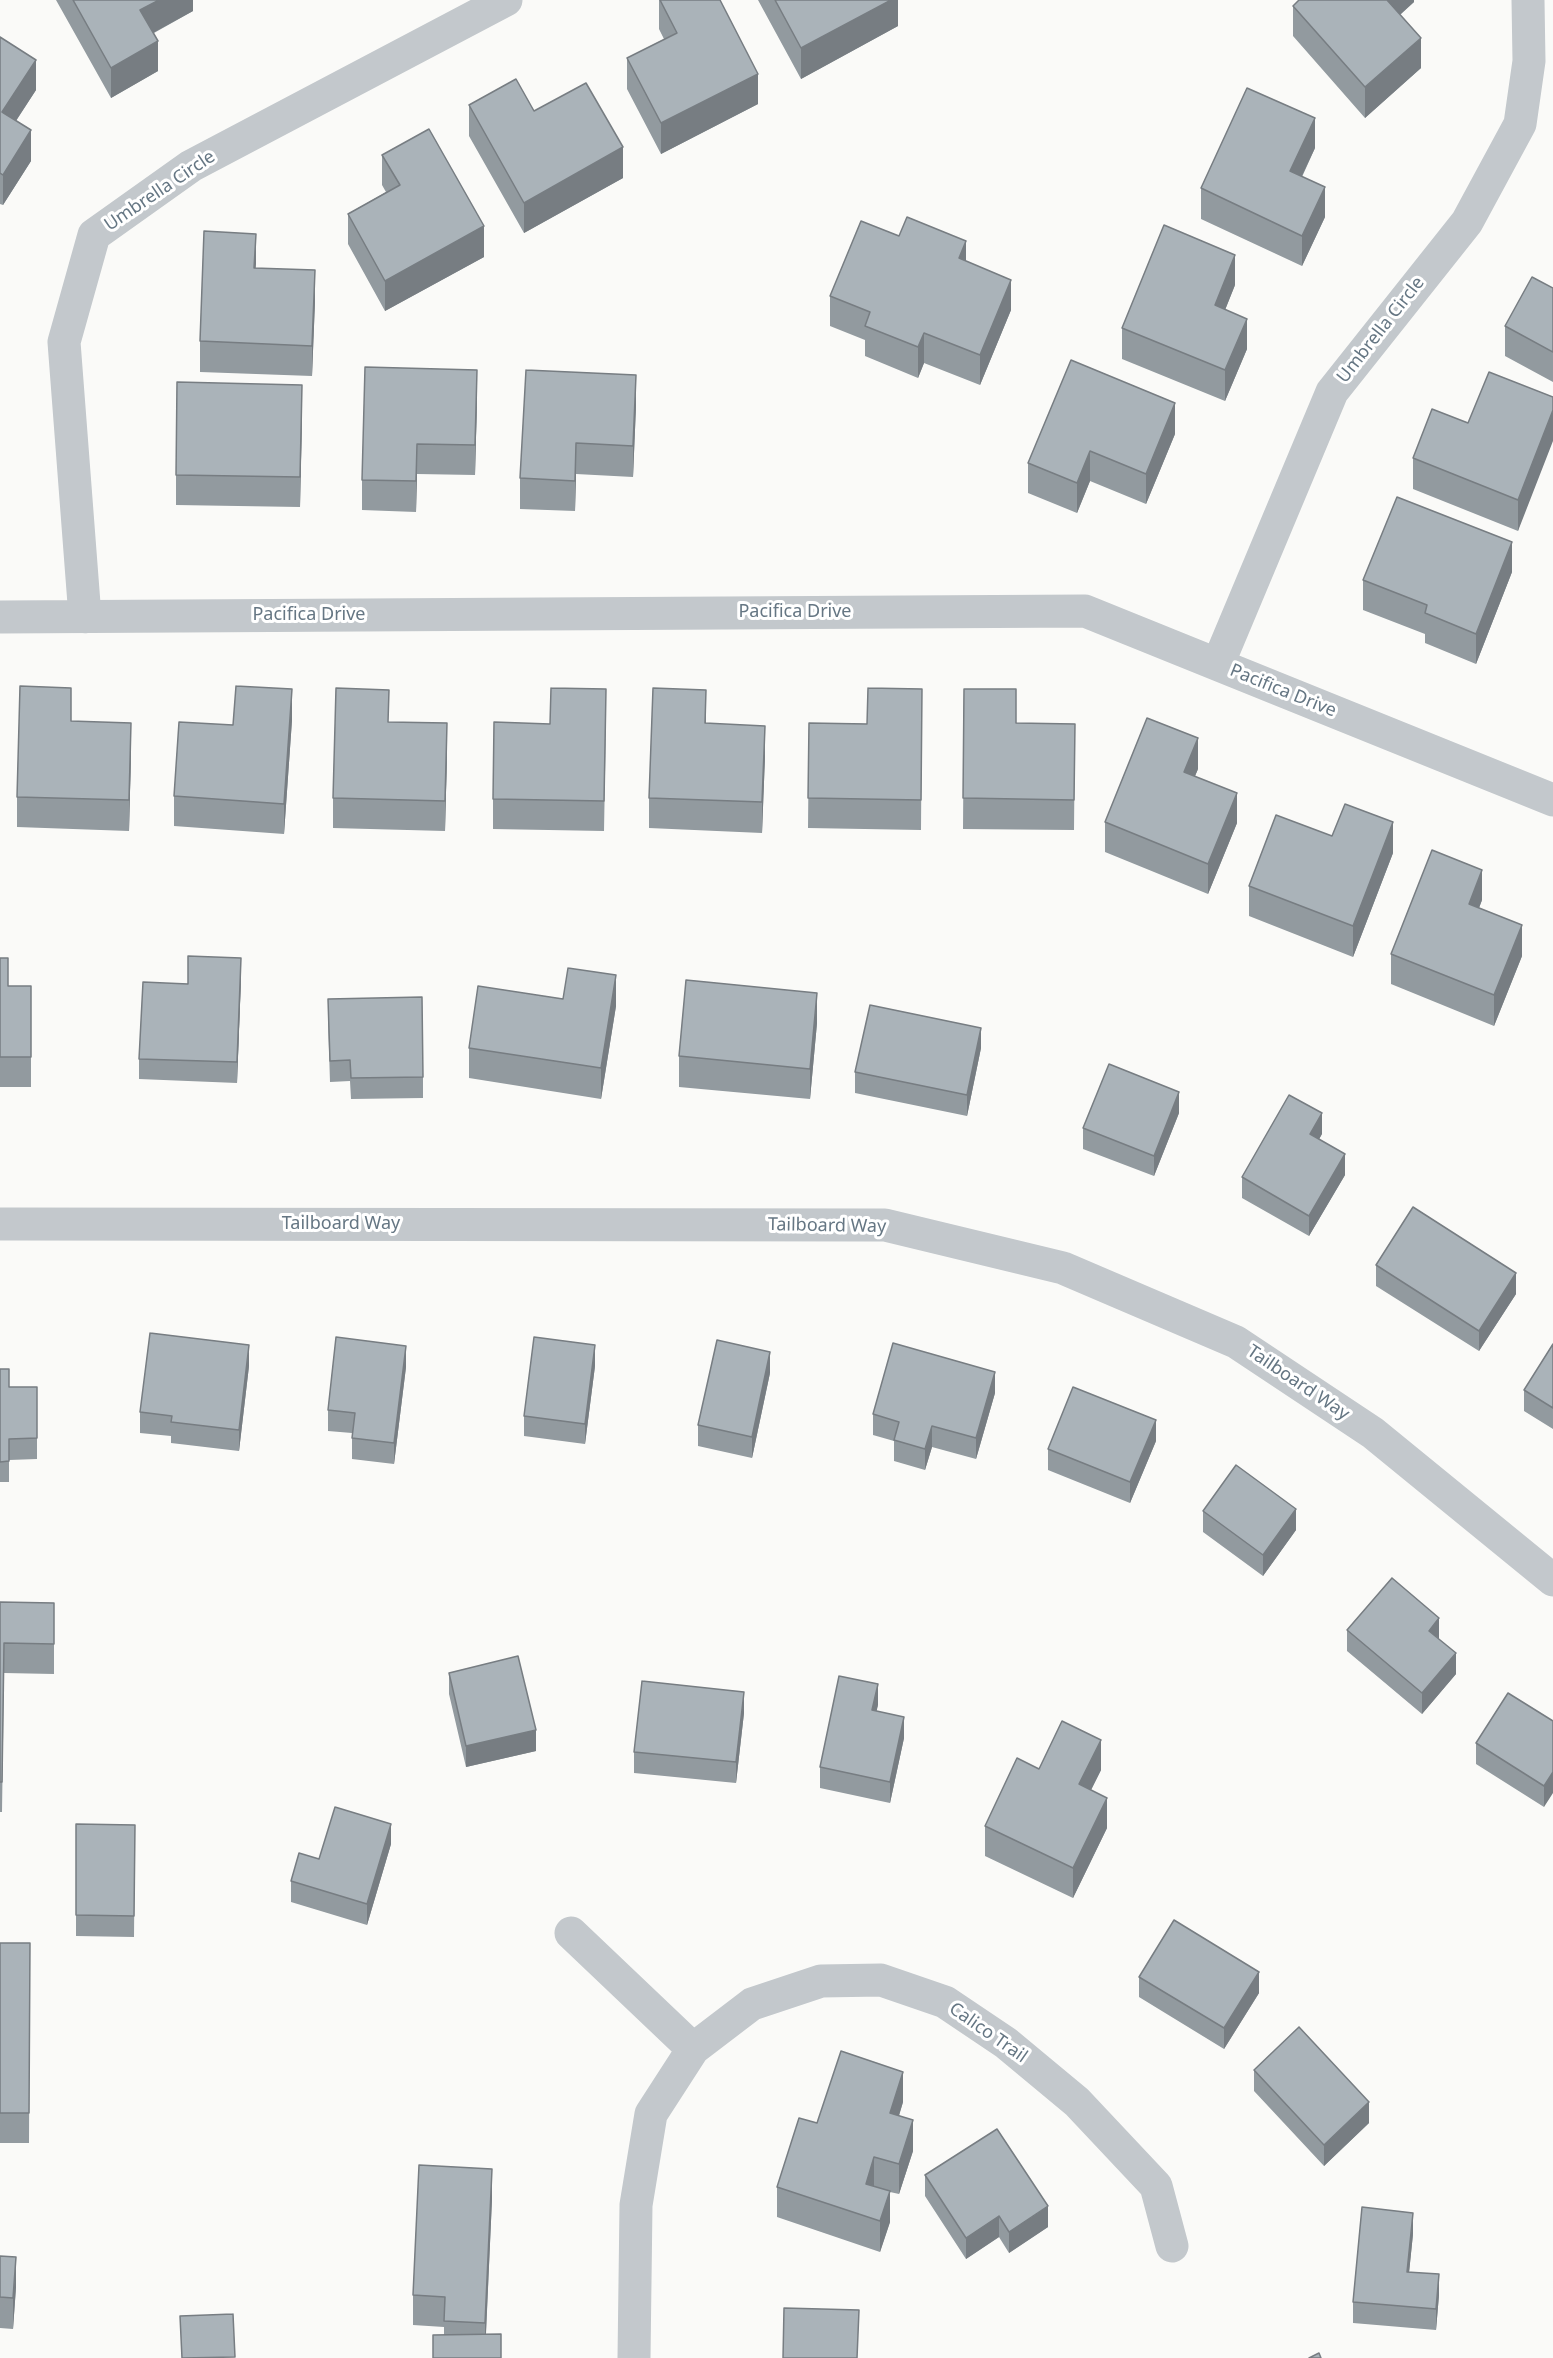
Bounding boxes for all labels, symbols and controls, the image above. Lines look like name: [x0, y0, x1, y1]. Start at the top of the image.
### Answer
street label: Umbrella Circle: [101, 146, 219, 236]
street label: Umbrella Circle: [1333, 273, 1429, 387]
street label: Pacifica Drive: [738, 601, 852, 623]
street label: Pacifica Drive: [252, 604, 366, 626]
street label: Pacifica Drive: [1227, 660, 1339, 722]
street label: Tailboard Way: [282, 1213, 400, 1235]
street label: Tailboard Way: [768, 1214, 886, 1238]
street label: Tailboard Way: [1243, 1341, 1353, 1425]
street label: Calico Trail: [945, 1998, 1031, 2068]

